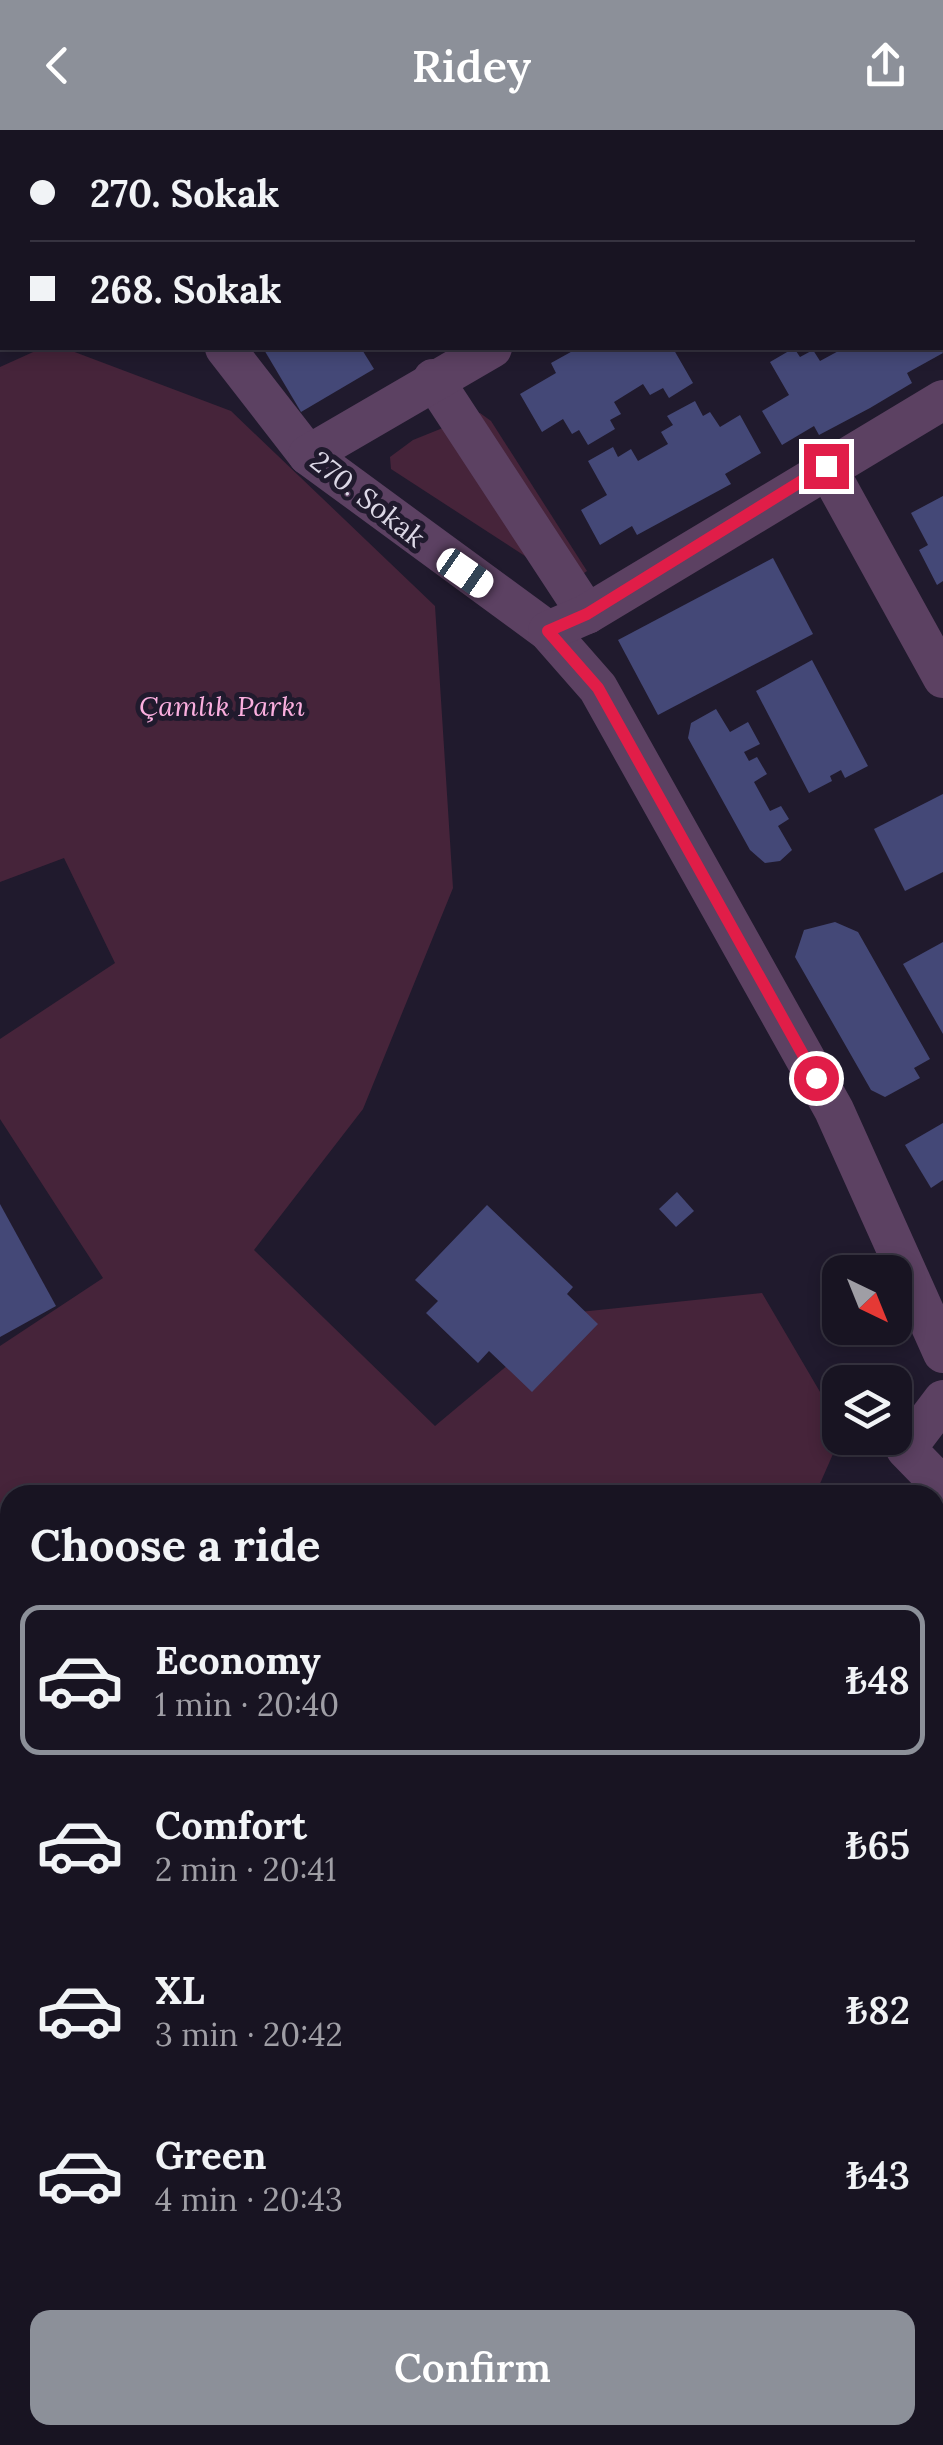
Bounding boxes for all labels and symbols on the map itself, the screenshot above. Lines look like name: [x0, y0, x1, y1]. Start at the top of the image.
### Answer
street label: 270. Sokak: [303, 443, 433, 555]
route end: [804, 444, 849, 489]
car: [432, 544, 498, 602]
park label: Çamlık Parkı: [139, 688, 305, 724]
route start: [794, 1056, 839, 1101]
north arrow: [822, 1255, 912, 1345]

